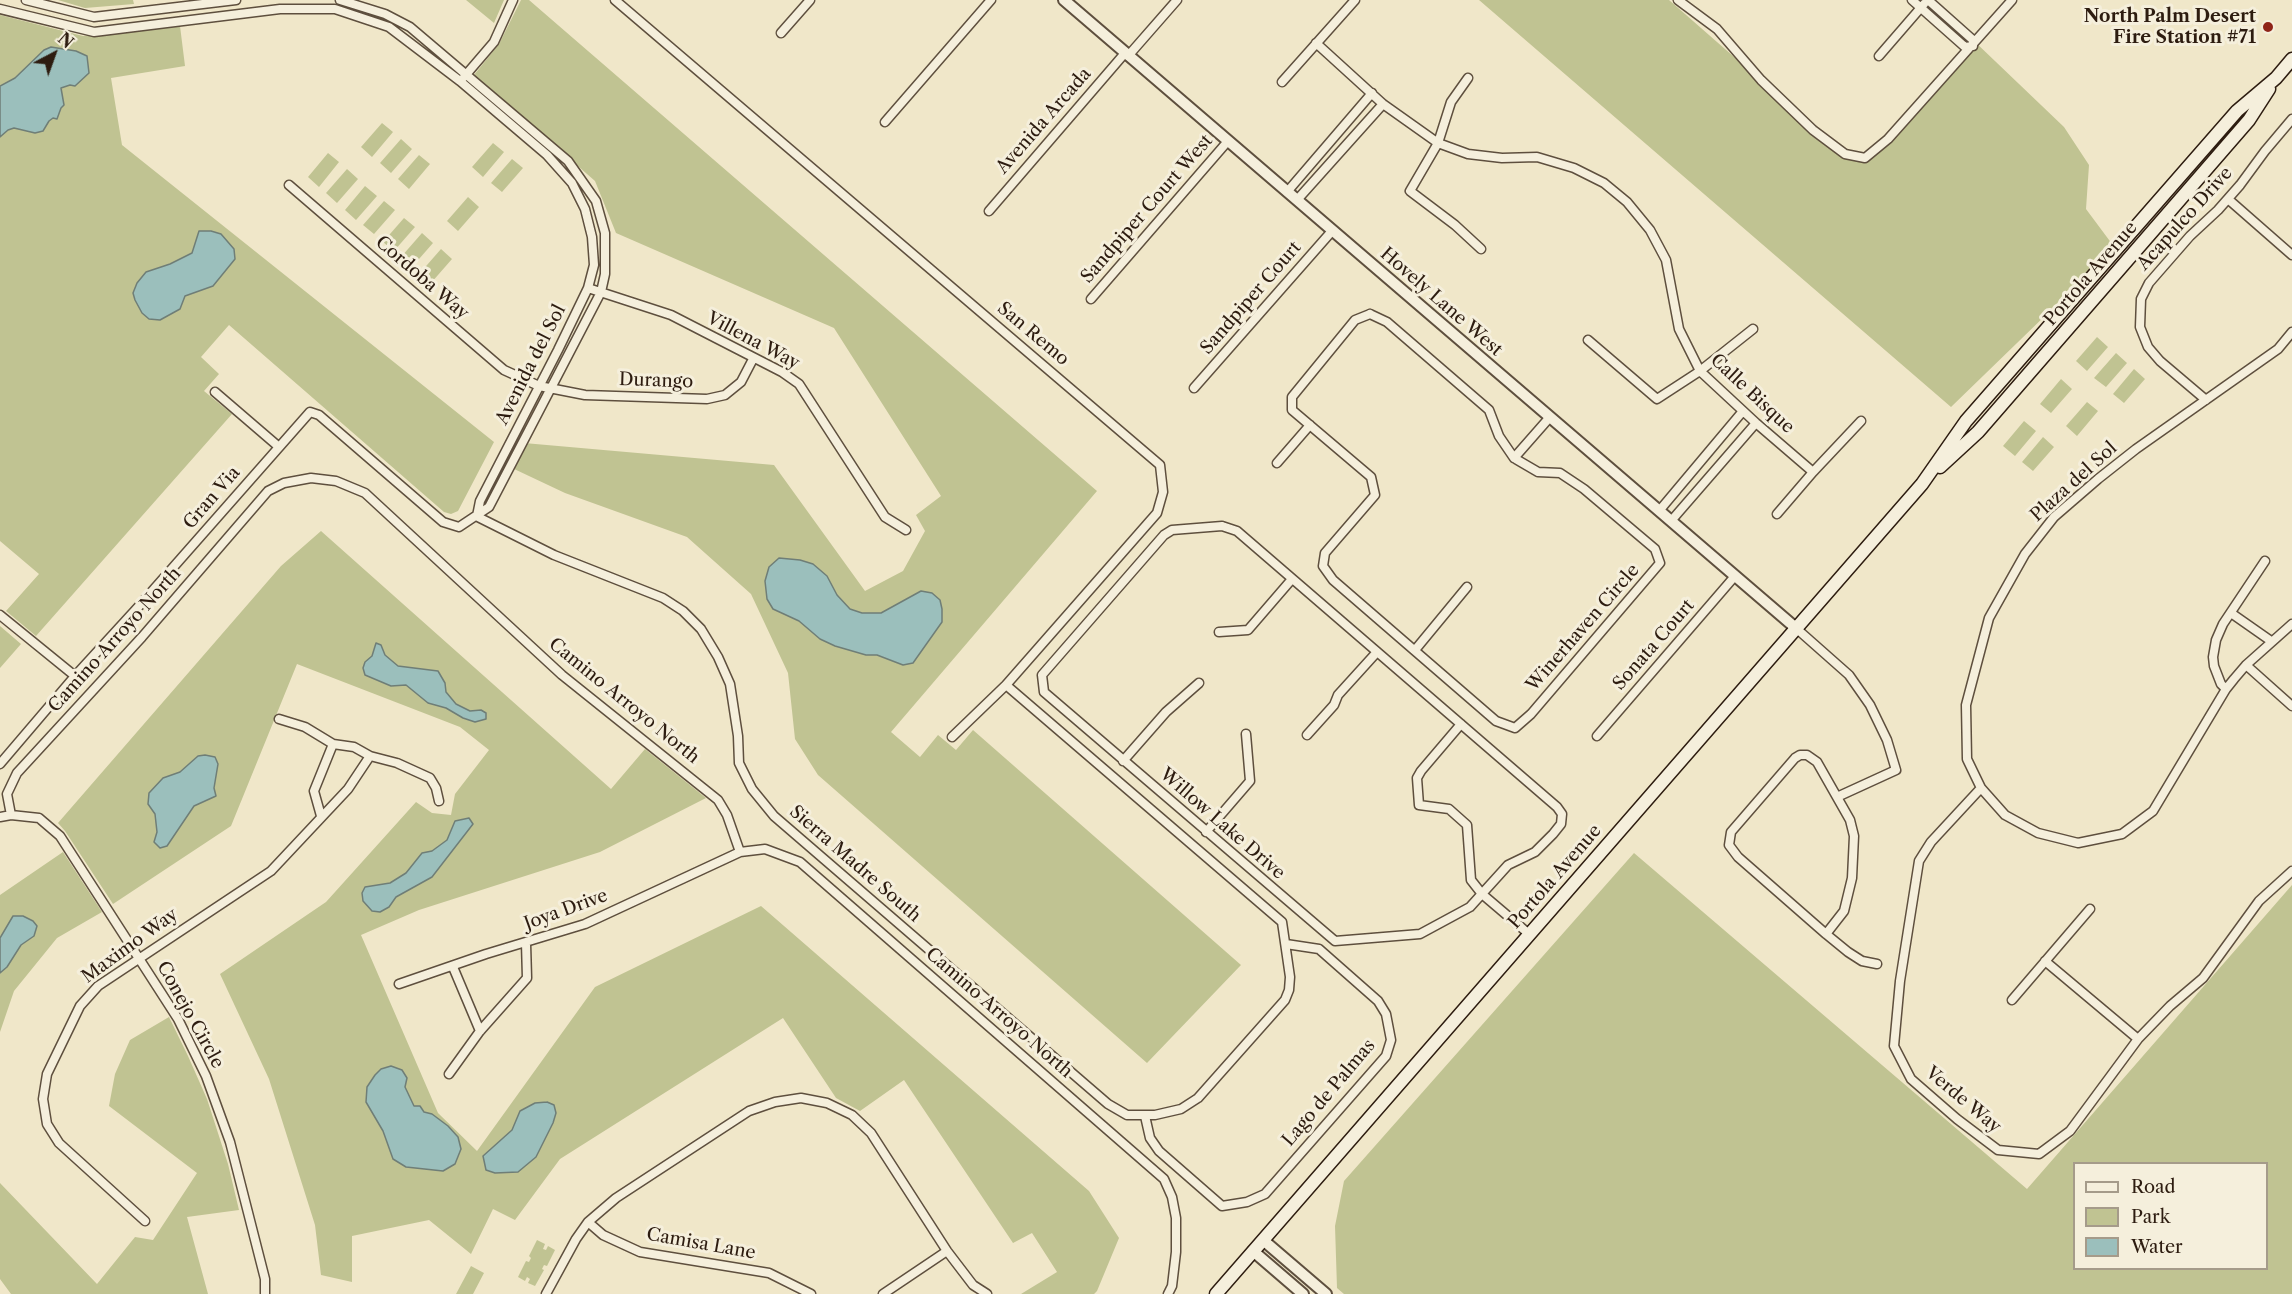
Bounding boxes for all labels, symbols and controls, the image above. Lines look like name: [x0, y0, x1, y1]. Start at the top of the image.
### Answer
place label: North Palm Desert Fire Station #71: [2084, 6, 2256, 48]
marker: North Palm Desert Fire Station #71: [2261, 20, 2275, 34]
north arrow: [24, 24, 84, 84]
text: N: [54, 28, 78, 53]
street label: Avenida Arcada: [992, 63, 1096, 179]
street label: Sandpiper Court West: [1077, 130, 1217, 288]
street label: Acapulco Drive: [2133, 163, 2237, 275]
street label: Portola Avenue: [2040, 217, 2142, 331]
street label: Cordoba Way: [371, 232, 473, 324]
street label: Sandpiper Court: [1196, 237, 1306, 359]
street label: Hovely Lane West: [1376, 243, 1506, 361]
street label: San Remo: [993, 298, 1073, 370]
street label: Avenida del Sol: [491, 301, 571, 429]
street label: Villena Way: [703, 308, 803, 374]
street label: Calle Bisque: [1706, 350, 1798, 438]
street label: Durango: [618, 369, 694, 393]
street label: Plaza del Sol: [2026, 438, 2122, 526]
street label: Gran Via: [179, 462, 245, 534]
street label: Winerhaven Circle: [1522, 560, 1644, 696]
street label: Camino Arroyo North: [44, 563, 186, 717]
street label: Sonata Court: [1609, 595, 1699, 695]
street label: Camino Arroyo North: [544, 634, 704, 768]
street label: Willow Lake Drive: [1155, 764, 1289, 884]
street label: Sierra Madre South: [785, 801, 925, 927]
street label: Portola Avenue: [1504, 820, 1606, 934]
street label: Joya Drive: [521, 885, 611, 935]
street label: Maximo Way: [78, 904, 182, 988]
street label: Camino Arroyo North: [921, 943, 1077, 1083]
street label: Conejo Circle: [152, 958, 228, 1072]
street label: Lago de Palmas: [1278, 1035, 1380, 1151]
street label: Verde Way: [1921, 1062, 2005, 1138]
legend: [2073, 1162, 2268, 1270]
text: Road: [2131, 1176, 2176, 1198]
text: Park: [2131, 1206, 2170, 1228]
street label: Camisa Lane: [645, 1224, 757, 1264]
text: Water: [2131, 1236, 2183, 1258]

